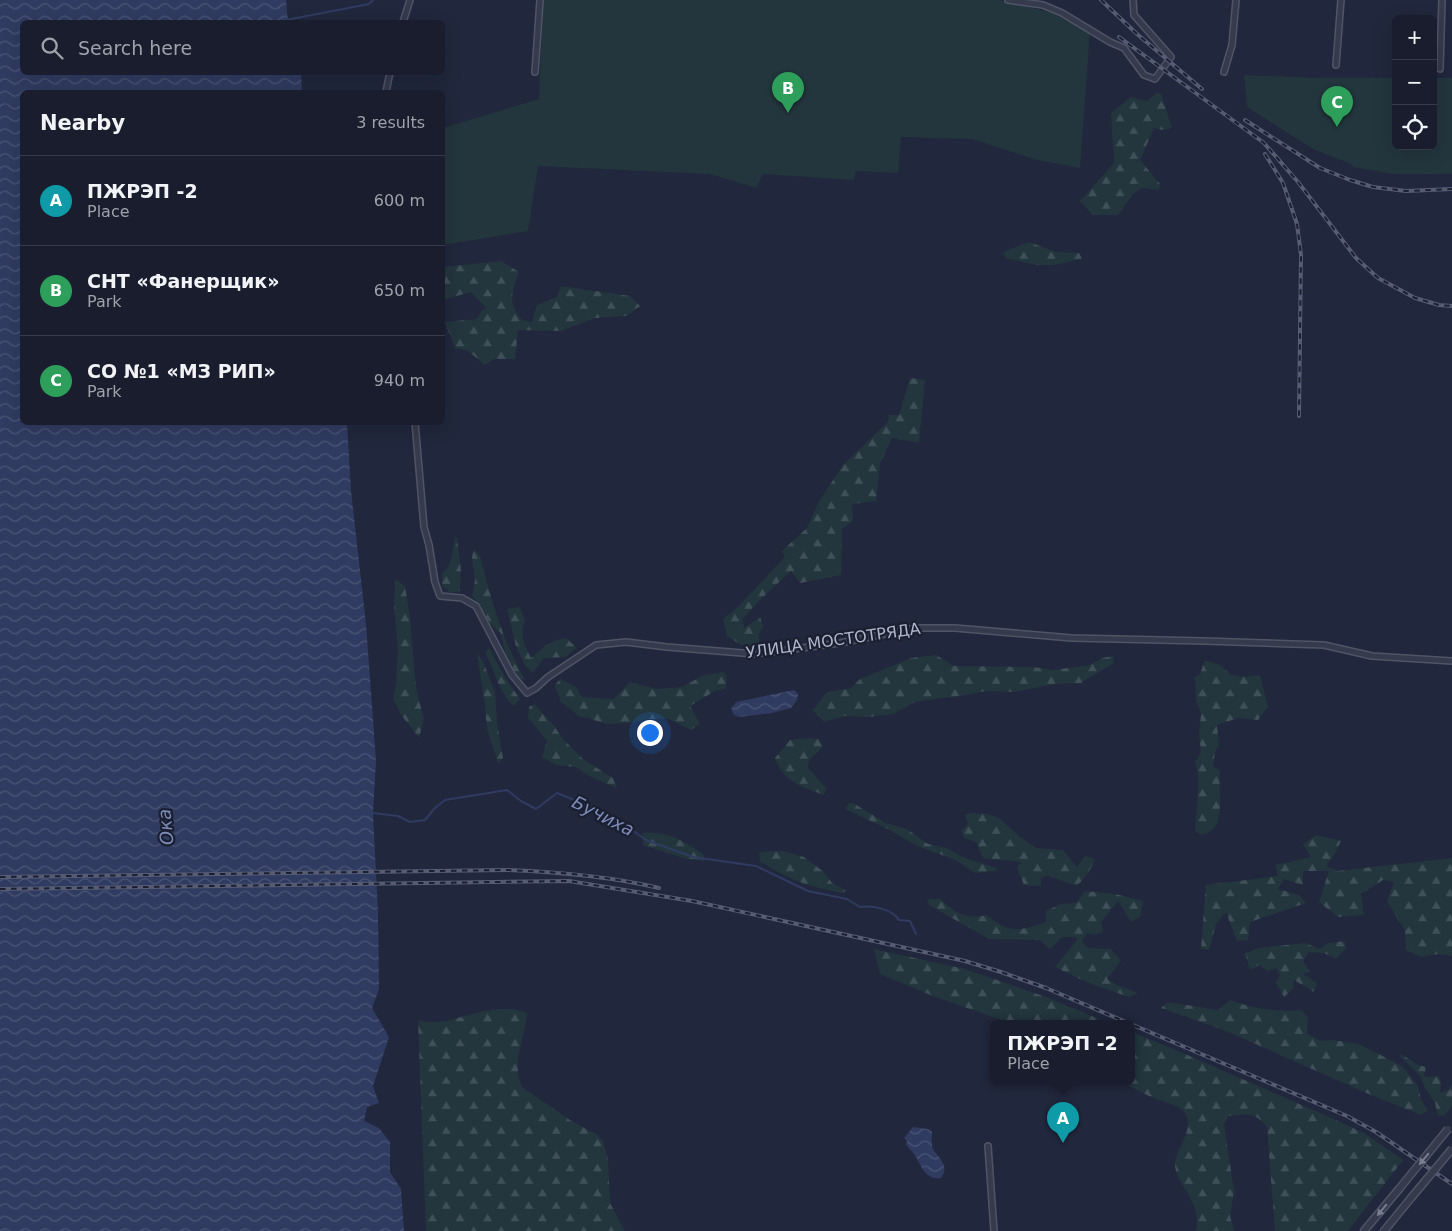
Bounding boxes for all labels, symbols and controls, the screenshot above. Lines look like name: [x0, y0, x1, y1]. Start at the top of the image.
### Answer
map controls: [1392, 15, 1437, 150]
button: +: [1392, 15, 1437, 60]
search box: [20, 20, 445, 75]
icon: search: [38, 34, 66, 62]
text: Search here: [78, 37, 192, 59]
button: −: [1392, 60, 1437, 105]
pin: B: [772, 72, 804, 113]
pin: C: [1321, 86, 1353, 127]
button: locate: [1392, 105, 1437, 150]
text: Nearby: [40, 111, 125, 135]
text: 3 results: [356, 113, 425, 132]
text: ПЖРЭП -2: [87, 180, 198, 202]
text: A: [50, 191, 62, 210]
text: 600 m: [374, 191, 425, 210]
text: Place: [87, 202, 130, 221]
text: СНТ «Фанерщик»: [87, 270, 279, 292]
text: B: [50, 281, 62, 300]
text: 650 m: [374, 281, 425, 300]
text: Park: [87, 292, 122, 311]
text: СО №1 «МЗ РИП»: [87, 360, 276, 382]
text: C: [50, 371, 62, 390]
text: 940 m: [374, 371, 425, 390]
text: Park: [87, 382, 122, 401]
street label: УЛИЦА МОСТОТРЯДА: [745, 619, 922, 662]
your location: [637, 720, 663, 746]
water label: Бучиха: [569, 791, 638, 840]
water label: Ока: [153, 808, 178, 846]
popup: [990, 1020, 1135, 1085]
text: ПЖРЭП -2: [1007, 1032, 1118, 1054]
text: Place: [1007, 1054, 1050, 1073]
pin: A: [1047, 1102, 1079, 1143]
one-way arrow: [1418, 1152, 1429, 1165]
one-way arrow: [1376, 1203, 1387, 1216]

